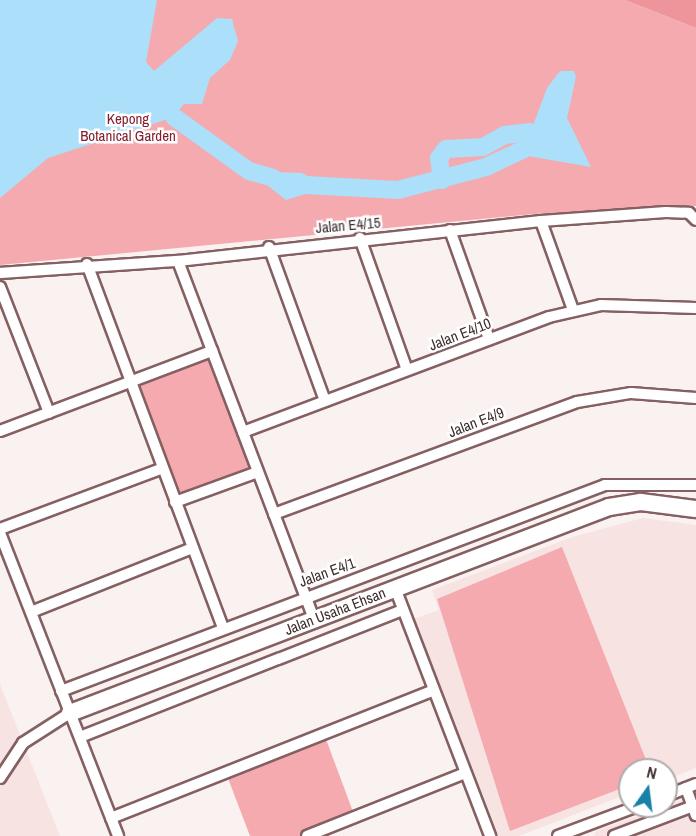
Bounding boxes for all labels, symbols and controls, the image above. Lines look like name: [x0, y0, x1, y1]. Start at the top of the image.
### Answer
park label: Kepong Botanical Garden: [80, 109, 176, 144]
street label: Jalan E4/15: [315, 213, 381, 237]
street label: Jalan E4/10: [426, 314, 494, 354]
street label: Jalan E4/9: [446, 403, 506, 441]
street label: Jalan E4/1: [297, 554, 357, 590]
street label: Jalan Usaha Ehsan: [282, 583, 388, 639]
north arrow: [618, 758, 678, 818]
text: N: [645, 761, 659, 784]

